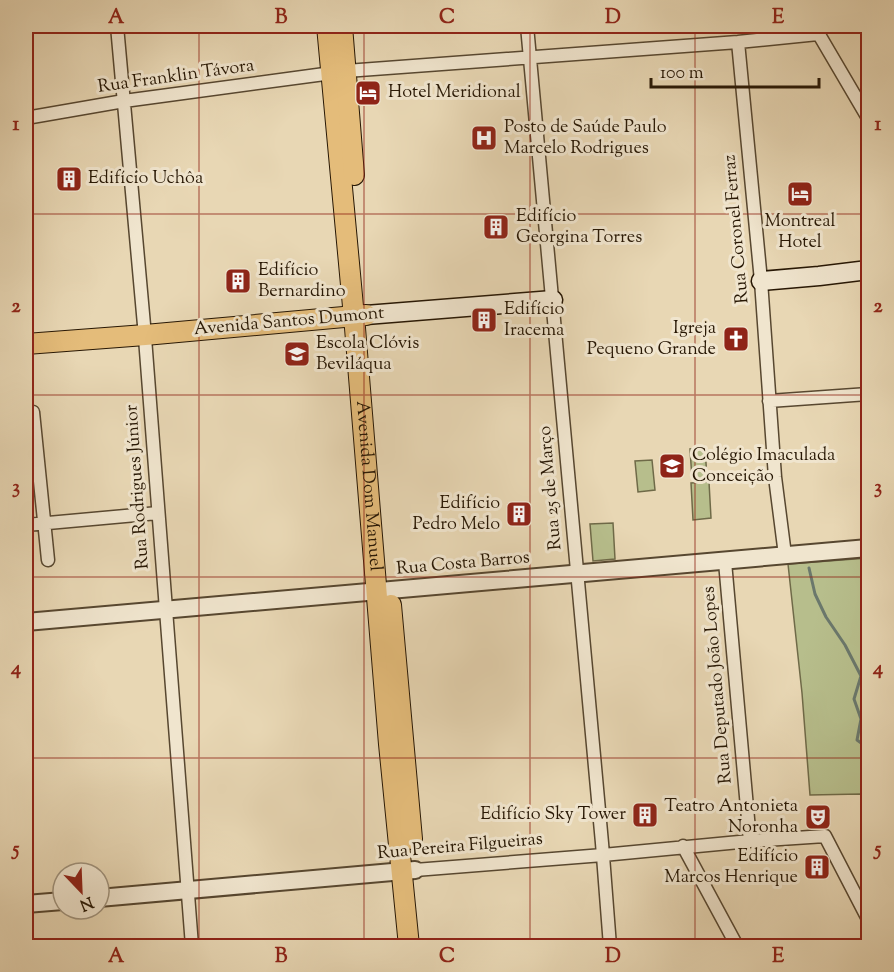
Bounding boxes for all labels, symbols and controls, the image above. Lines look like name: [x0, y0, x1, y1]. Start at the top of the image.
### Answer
text: A: [108, 4, 125, 33]
text: B: [275, 4, 288, 33]
text: C: [439, 4, 455, 33]
text: D: [605, 4, 621, 33]
text: E: [772, 4, 785, 33]
scale bar: [651, 51, 819, 89]
street label: Rua Franklin Távora: [96, 53, 256, 101]
text: 100 m: [660, 61, 704, 87]
hotel icon: Hotel Meridional: [353, 78, 383, 108]
place label: Hotel Meridional: [388, 80, 521, 106]
text: 1: [13, 111, 20, 140]
text: 1: [875, 111, 882, 140]
place label: Posto de Saúde Paulo Marcelo Rodrigues: [504, 115, 667, 162]
hospital icon: Posto de Saúde Paulo Marcelo Rodrigues: [469, 123, 499, 153]
street label: Rua Coronel Ferraz: [718, 153, 756, 305]
building icon: Edifício Uchôa: [54, 164, 84, 194]
place label: Edifício Uchôa: [88, 166, 203, 192]
hotel icon: Montreal Hotel: [785, 179, 815, 209]
place label: Edifício Georgina Torres: [516, 204, 642, 251]
place label: Montreal Hotel: [764, 209, 836, 256]
building icon: Edifício Georgina Torres: [481, 212, 511, 242]
place label: Edifício Bernardino: [258, 258, 346, 305]
building icon: Edifício Bernardino: [223, 266, 253, 296]
text: 2: [11, 293, 21, 322]
text: 2: [873, 293, 883, 322]
place label: Edifício Iracema: [504, 297, 565, 344]
street label: Avenida Santos Dumont: [193, 301, 385, 343]
building icon: Edifício Iracema: [469, 305, 499, 335]
place label: Igreja Pequeno Grande: [587, 316, 716, 363]
church icon: Igreja Pequeno Grande: [721, 324, 751, 354]
place label: Escola Clóvis Beviláqua: [316, 331, 419, 378]
school or university icon: Escola Clóvis Beviláqua: [282, 339, 312, 369]
street label: Avenida Dom Manuel: [348, 400, 388, 572]
street label: Rua Rodrigues Júnior: [119, 403, 157, 570]
street label: Rua 25 de Março: [533, 425, 569, 551]
place label: Colégio Imaculada Conceição: [692, 443, 835, 490]
school or university icon: Colégio Imaculada Conceição: [657, 451, 687, 481]
text: 3: [12, 474, 20, 503]
text: 3: [874, 474, 882, 503]
place label: Edifício Pedro Melo: [413, 491, 500, 538]
building icon: Edifício Pedro Melo: [504, 499, 534, 529]
street label: Rua Costa Barros: [395, 545, 531, 583]
street label: Rua Deputado João Lopes: [696, 585, 740, 785]
text: 4: [10, 655, 21, 684]
text: 4: [872, 655, 883, 684]
place label: Teatro Antonieta Noronha: [664, 794, 798, 841]
building icon: Edifício Sky Tower: [630, 800, 660, 830]
place label: Edifício Sky Tower: [480, 802, 626, 828]
theatre icon: Teatro Antonieta Noronha: [803, 802, 833, 832]
street label: Rua Pereira Filgueiras: [376, 827, 544, 867]
text: 5: [11, 836, 20, 865]
text: 5: [873, 836, 882, 865]
place label: Edifício Marcos Henrique: [664, 844, 798, 891]
building icon: Edifício Marcos Henrique: [802, 852, 832, 882]
north arrow: [51, 861, 111, 921]
text: N: [75, 889, 96, 916]
text: A: [108, 943, 125, 972]
text: B: [275, 943, 288, 972]
text: C: [439, 943, 455, 972]
text: D: [605, 943, 621, 972]
text: E: [772, 943, 785, 972]

